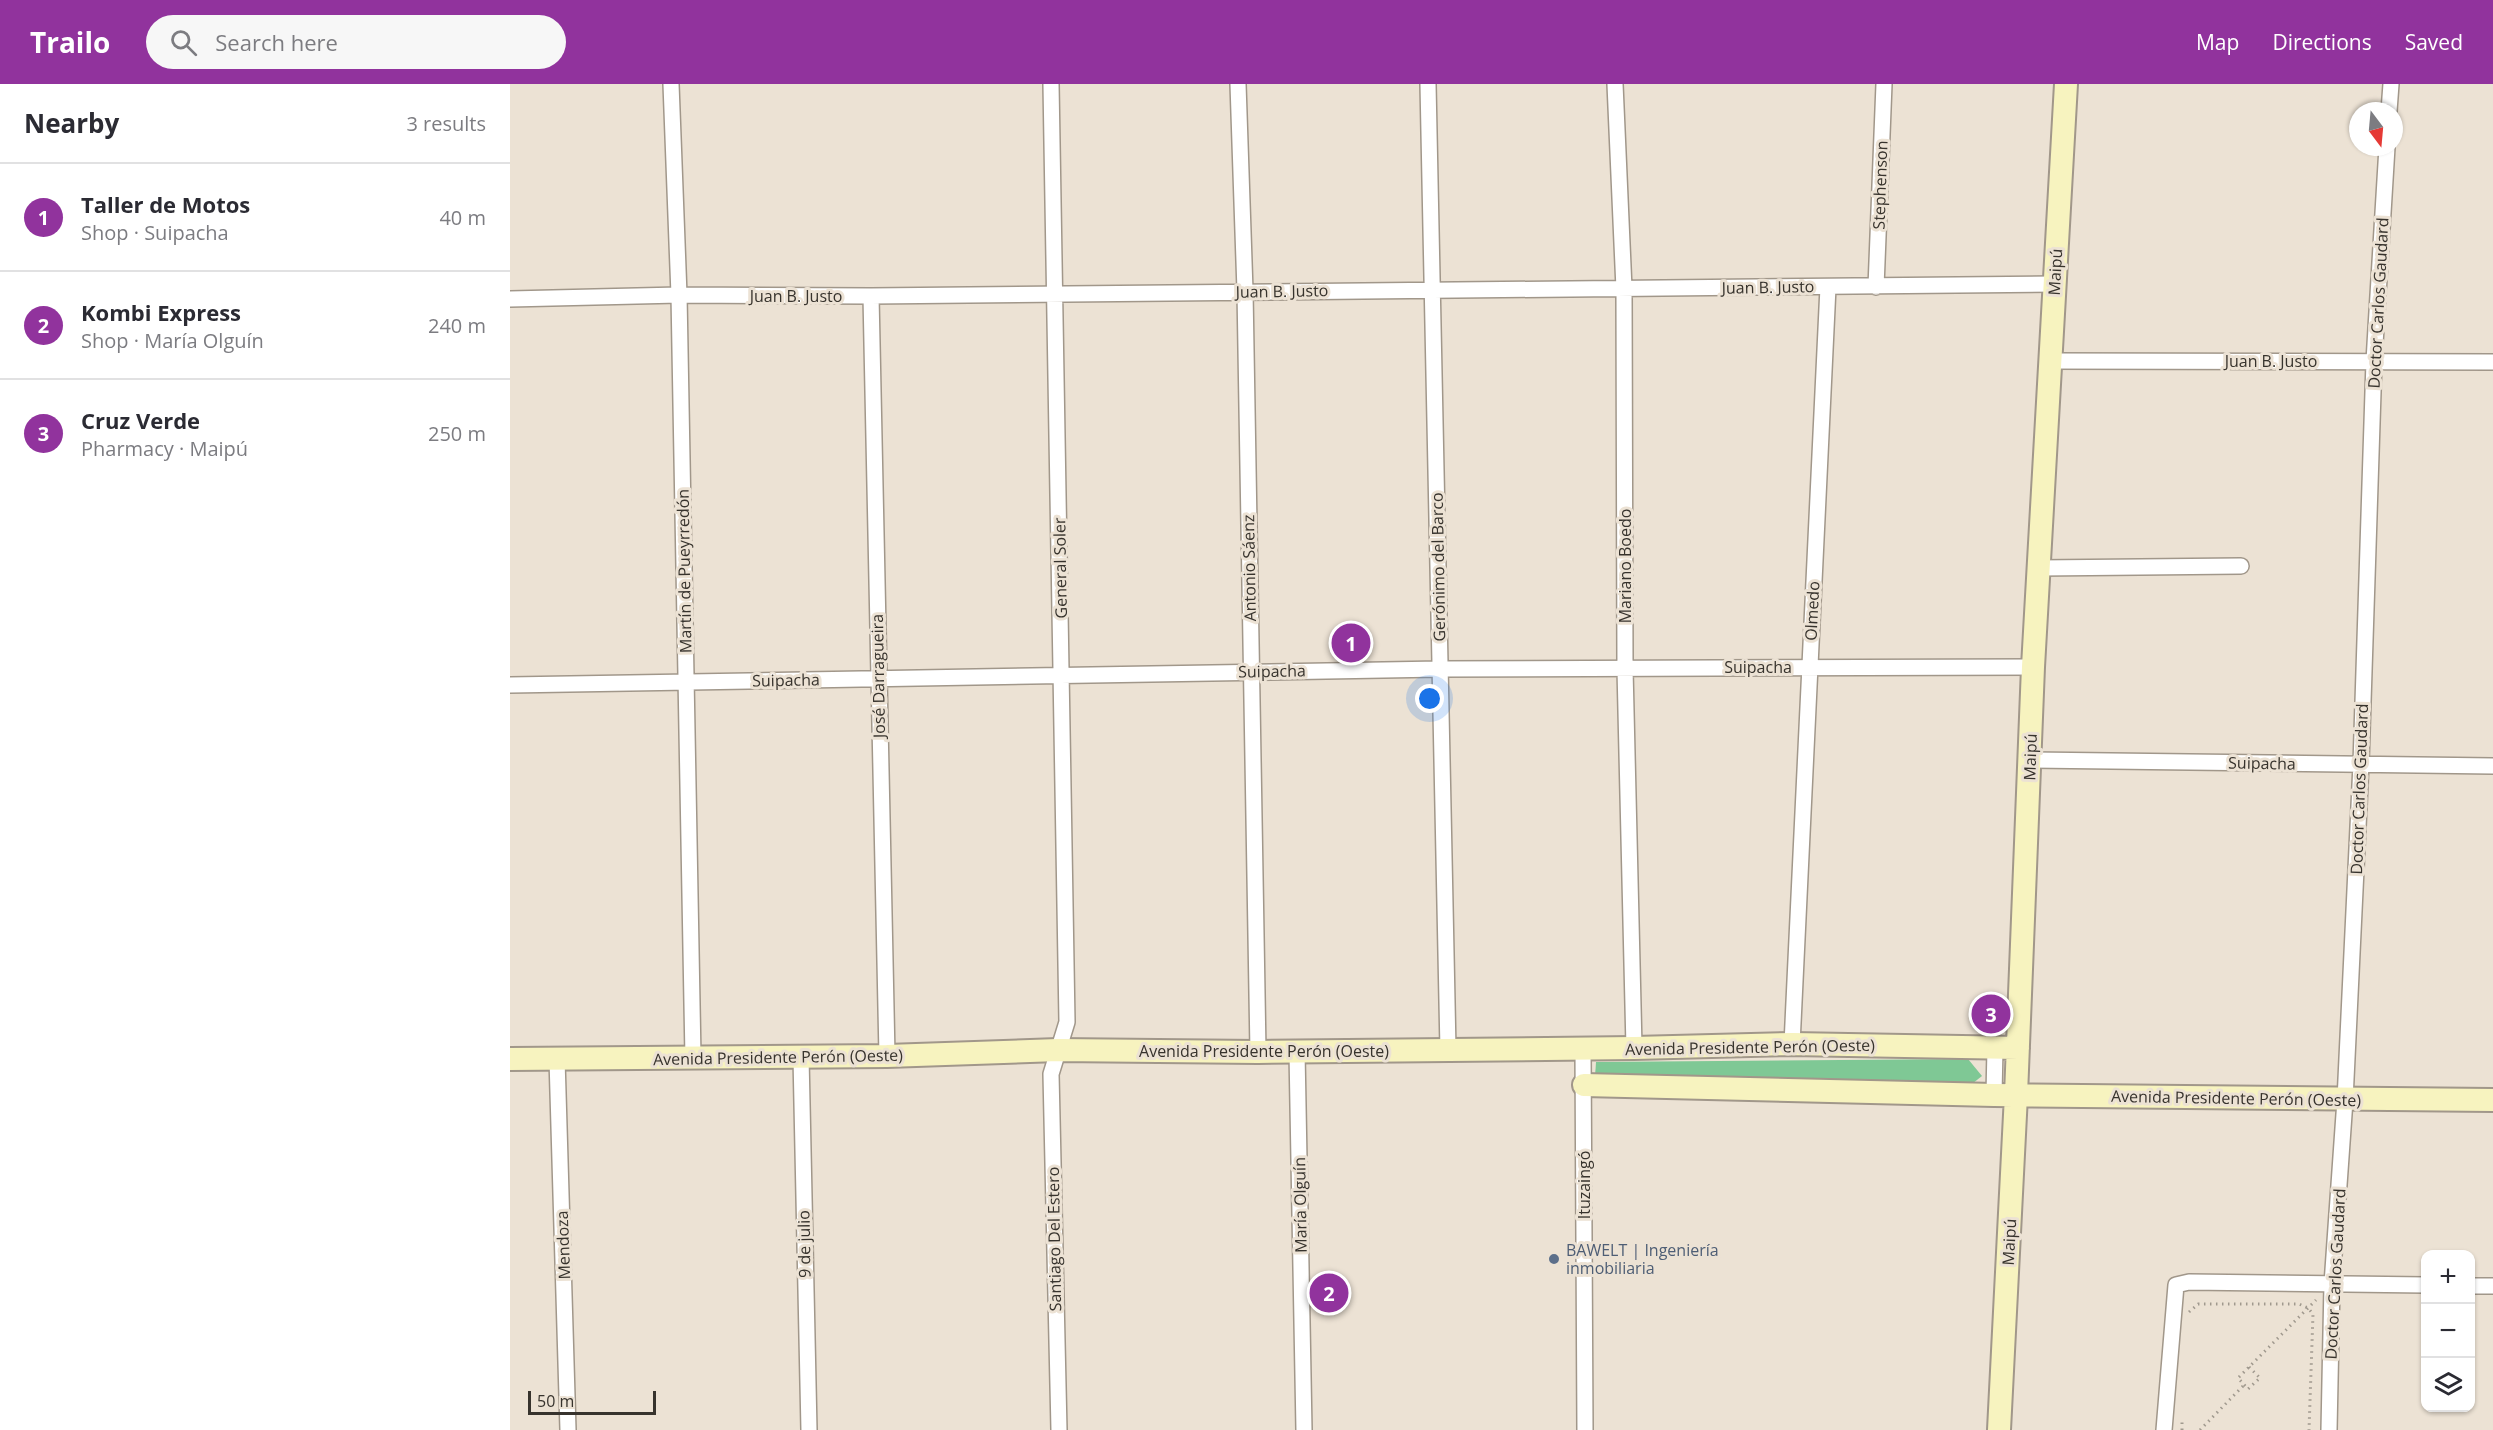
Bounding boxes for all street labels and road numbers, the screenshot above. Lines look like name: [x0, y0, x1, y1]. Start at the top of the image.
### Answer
street label: Stephenson: [1867, 140, 1893, 230]
street label: Doctor Carlos Gaudard: [2363, 217, 2393, 389]
street label: Maipú: [2043, 248, 2067, 296]
street label: Juan B. Justo: [1719, 275, 1815, 299]
street label: Juan B. Justo: [1233, 279, 1329, 303]
street label: Juan B. Justo: [748, 285, 842, 307]
street label: Juan B. Justo: [2223, 350, 2317, 372]
street label: Martín de Pueyrredón: [672, 489, 696, 653]
street label: Gerónimo del Barco: [1426, 492, 1450, 642]
street label: Mariano Boedo: [1614, 509, 1636, 623]
street label: Antonio Sáenz: [1237, 514, 1261, 622]
street label: General Soler: [1048, 517, 1072, 619]
street label: Olmedo: [1799, 581, 1825, 641]
street label: José Darragueira: [866, 614, 890, 740]
street label: Suipacha: [1724, 656, 1792, 678]
street label: Suipacha: [1238, 659, 1306, 683]
street label: Suipacha: [752, 668, 820, 692]
street label: Doctor Carlos Gaudard: [2345, 703, 2373, 875]
street label: Maipú: [2018, 733, 2042, 781]
street label: Suipacha: [2228, 751, 2296, 775]
street label: Avenida Presidente Perón (Oeste): [1625, 1034, 1875, 1060]
street label: Avenida Presidente Perón (Oeste): [1139, 1040, 1389, 1062]
street label: Avenida Presidente Perón (Oeste): [653, 1044, 903, 1070]
street label: Avenida Presidente Perón (Oeste): [2111, 1085, 2361, 1111]
street label: Ituzaingó: [1573, 1151, 1595, 1219]
street label: María Olguín: [1288, 1157, 1312, 1253]
street label: Santiago Del Estero: [1042, 1166, 1066, 1312]
street label: Doctor Carlos Gaudard: [2320, 1188, 2350, 1360]
street label: Mendoza: [551, 1210, 575, 1280]
street label: 9 de julio: [792, 1210, 816, 1278]
street label: Maipú: [1997, 1218, 2021, 1266]

